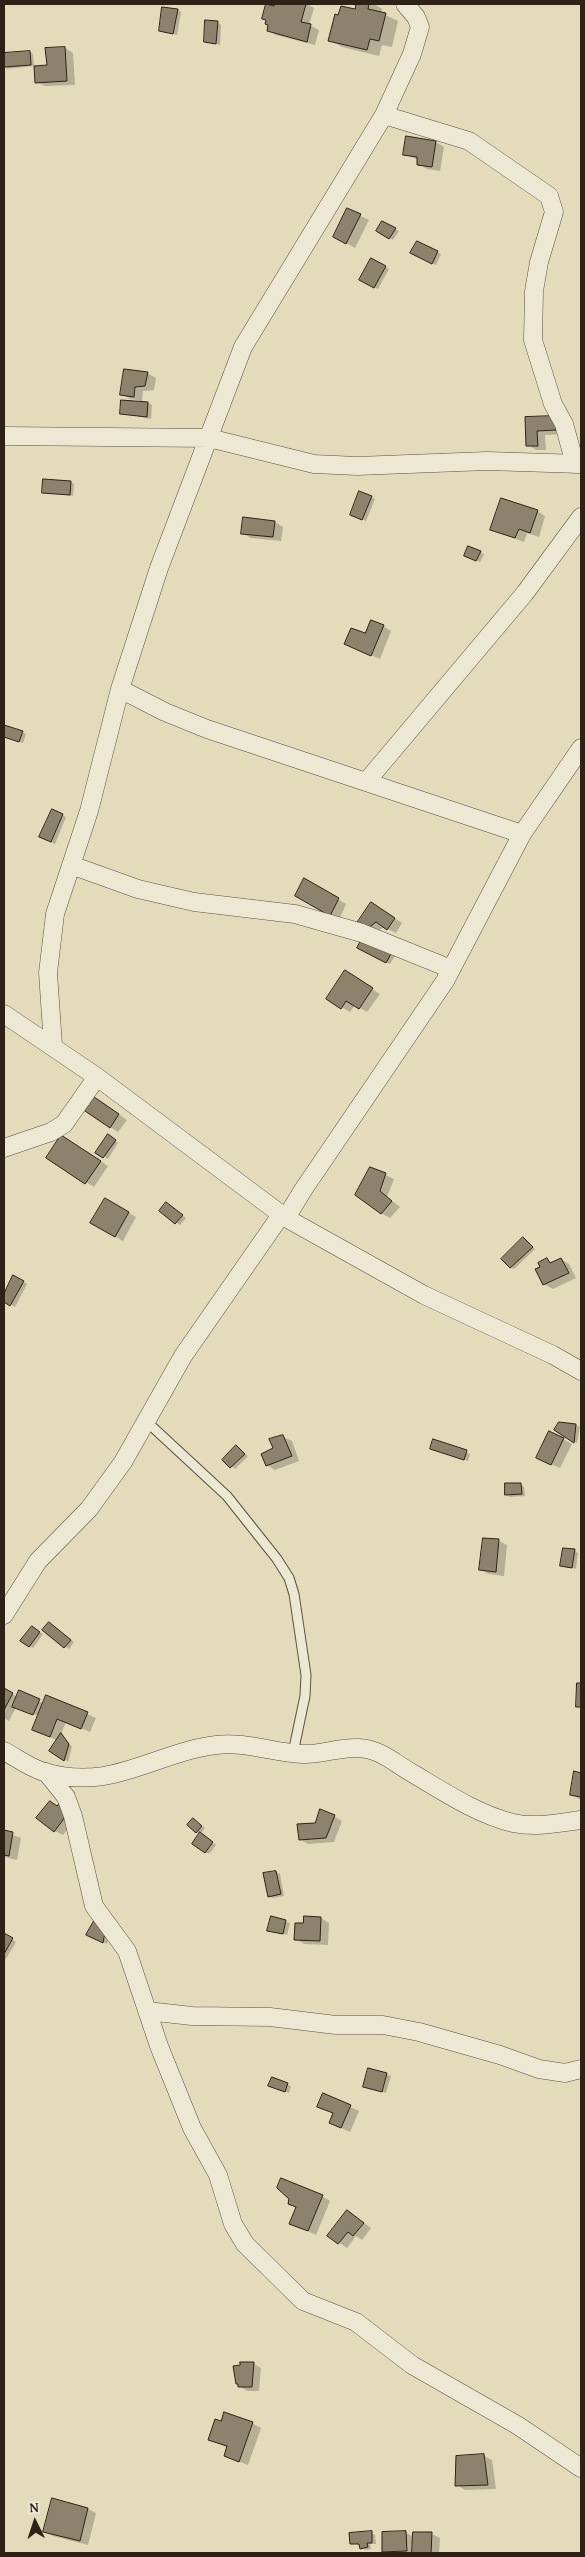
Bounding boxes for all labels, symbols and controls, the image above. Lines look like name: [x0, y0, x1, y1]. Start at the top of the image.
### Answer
north arrow: [10, 2497, 60, 2547]
text: N: [29, 2497, 39, 2517]

